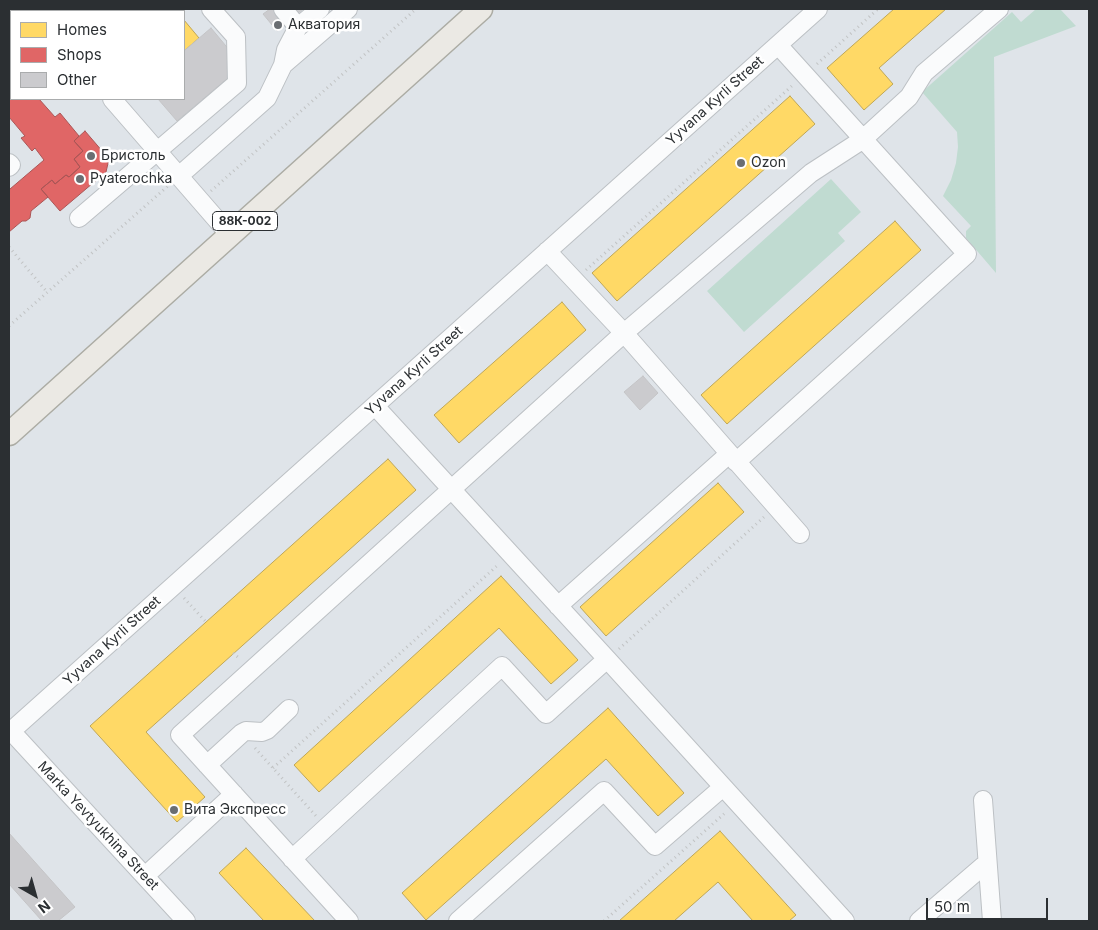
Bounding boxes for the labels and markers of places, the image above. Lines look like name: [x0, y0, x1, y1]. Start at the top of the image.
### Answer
place label: Акватория: [288, 17, 360, 33]
marker: Акватория: [272, 19, 284, 31]
place label: Бристоль: [101, 148, 165, 164]
marker: Бристоль: [85, 150, 97, 162]
place label: Ozon: [751, 155, 786, 171]
marker: Ozon: [735, 157, 747, 169]
place label: Pyaterochka: [90, 171, 172, 187]
marker: Pyaterochka: [74, 173, 86, 185]
place label: Вита Экспресс: [184, 802, 286, 818]
marker: Вита Экспресс: [168, 804, 180, 816]

